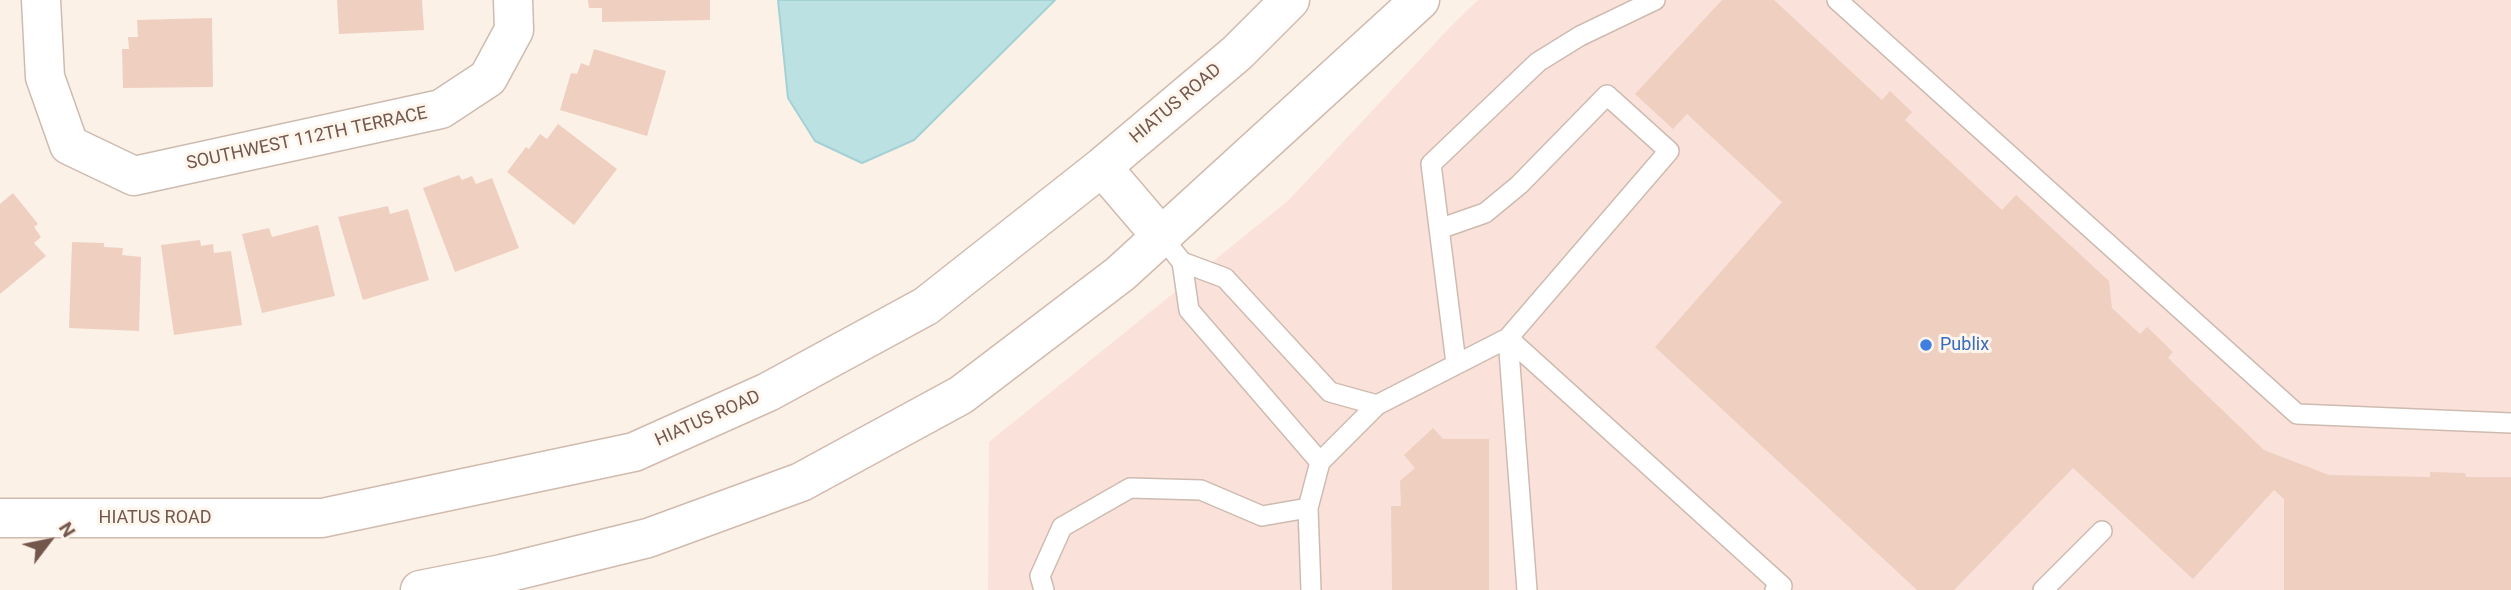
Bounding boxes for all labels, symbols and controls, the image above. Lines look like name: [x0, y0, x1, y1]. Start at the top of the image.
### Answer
street label: HIATUS ROAD: [1126, 59, 1226, 149]
street label: SOUTHWEST 112TH TERRACE: [185, 103, 429, 175]
place label: Publix: [1940, 334, 1989, 356]
marker: Publix: [1918, 337, 1934, 353]
street label: HIATUS ROAD: [652, 386, 764, 452]
north arrow: [14, 506, 84, 576]
street label: HIATUS ROAD: [99, 507, 211, 529]
text: N: [54, 518, 81, 541]

